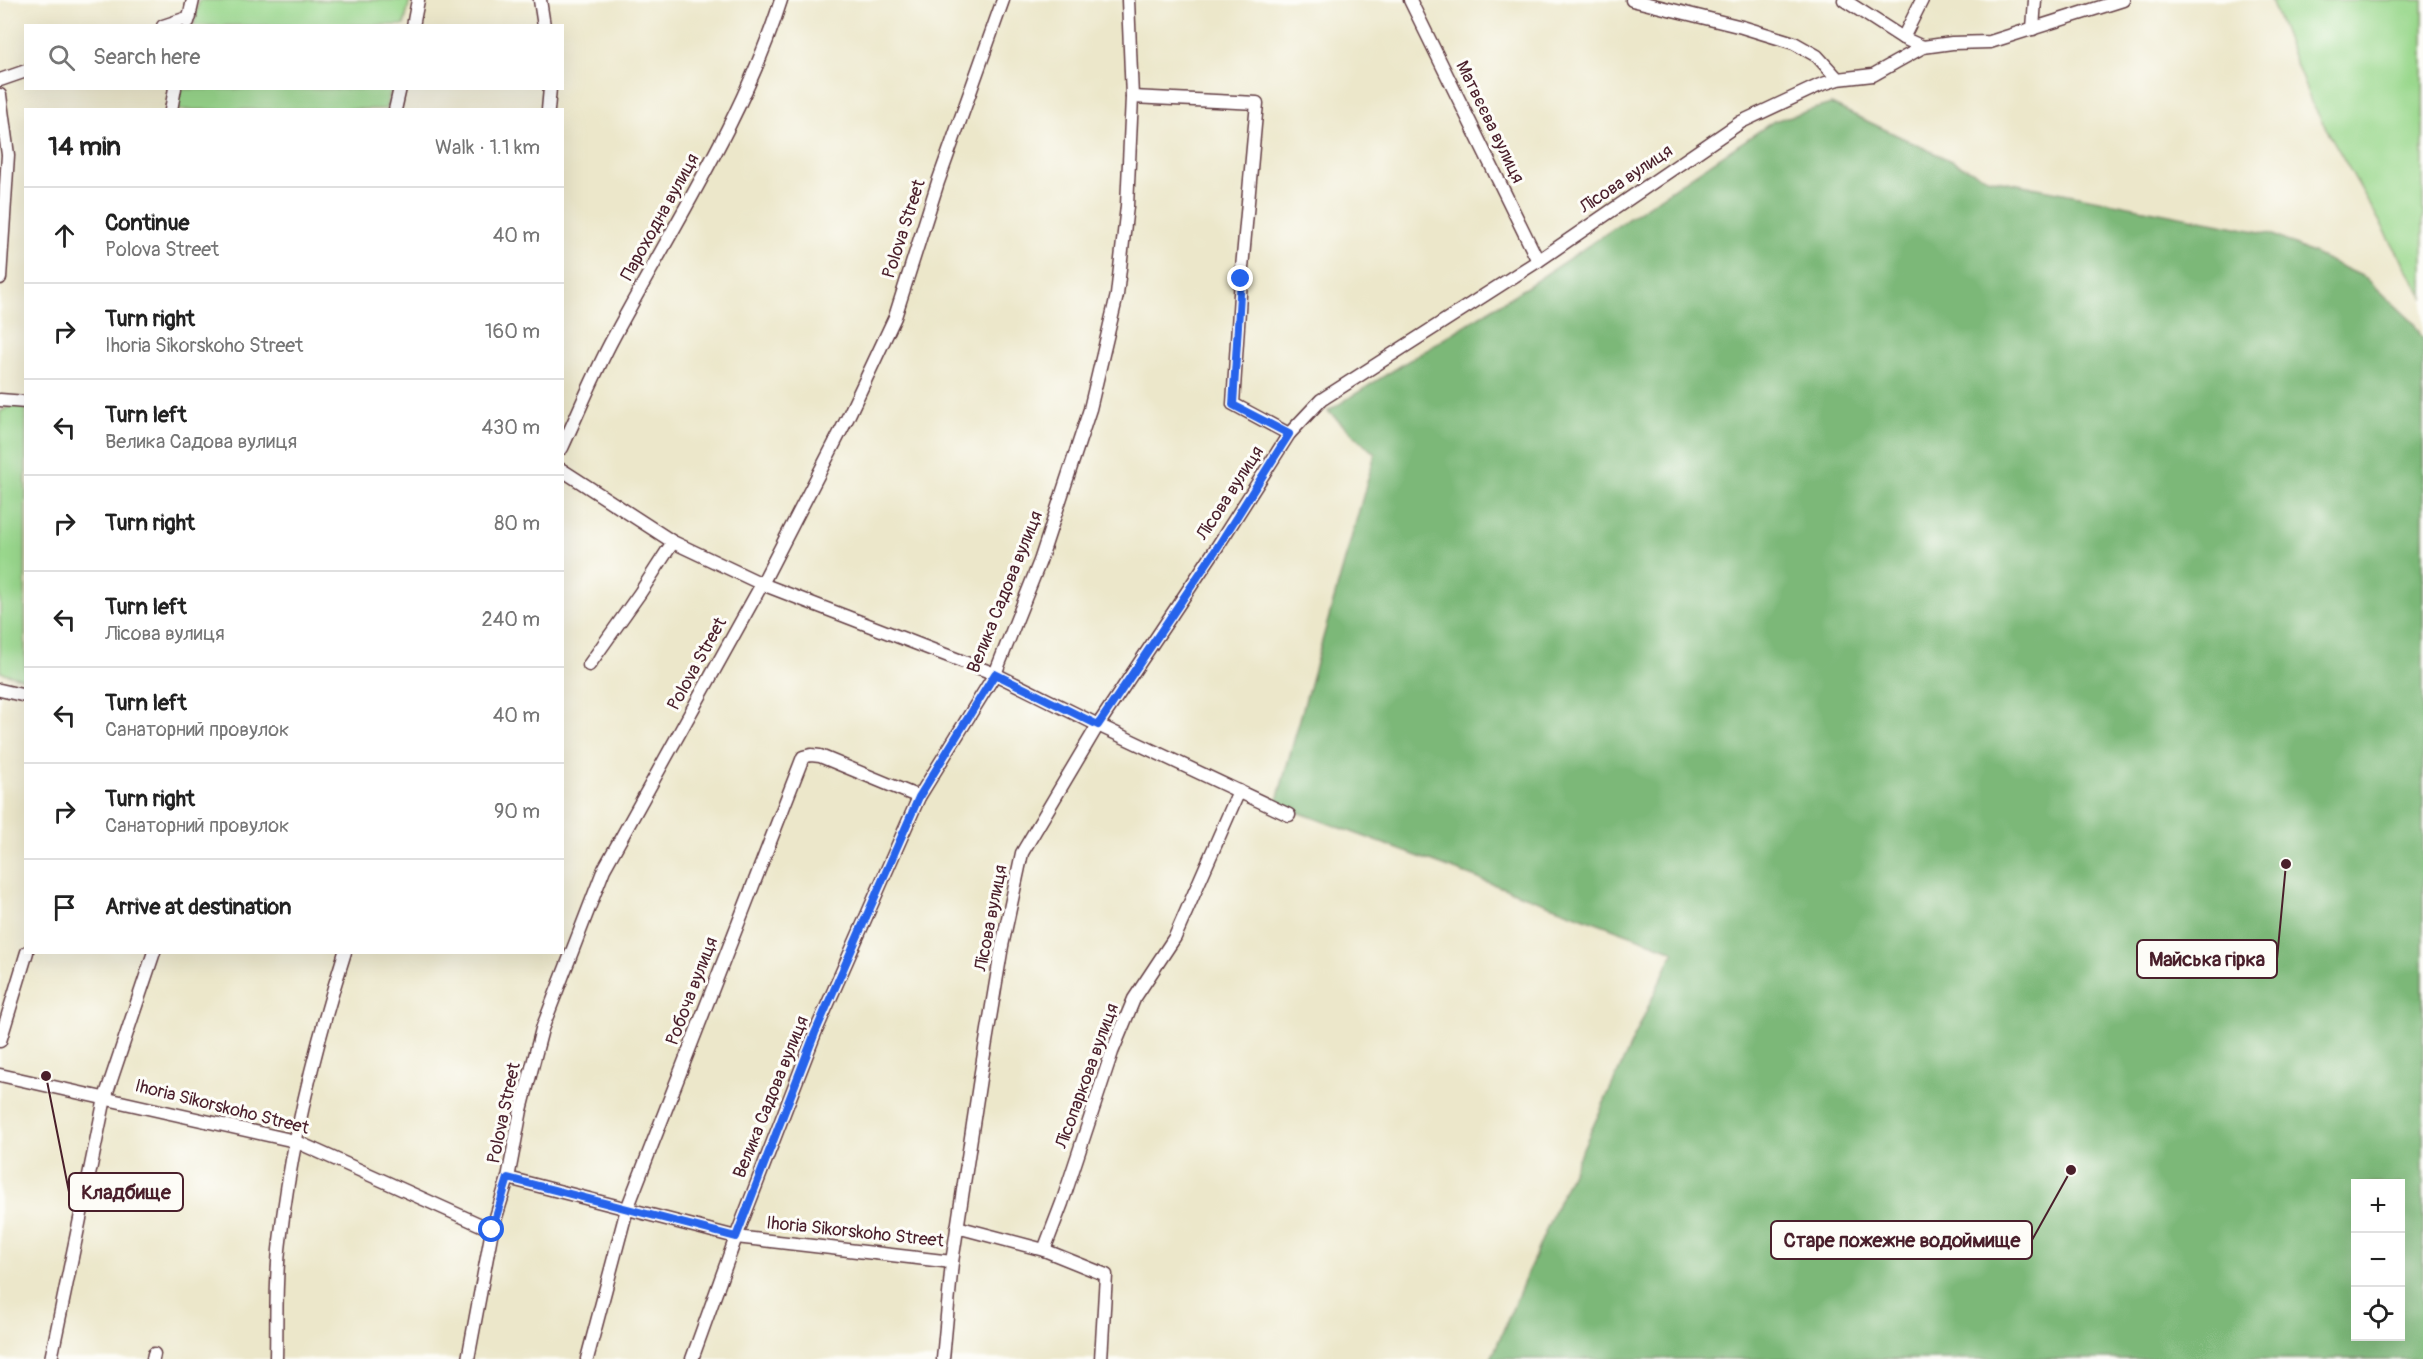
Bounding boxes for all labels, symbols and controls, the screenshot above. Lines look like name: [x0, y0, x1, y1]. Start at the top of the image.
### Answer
search box: [24, 24, 564, 90]
icon: search: [45, 41, 78, 74]
text: Search here: [93, 43, 200, 71]
street label: Матвєєва вулиця: [1450, 57, 1530, 187]
text: 14 min: [48, 131, 121, 163]
text: Walk · 1.1 km: [435, 135, 540, 160]
street label: Лісова вулиця: [1574, 139, 1677, 219]
street label: Пароходна вулиця: [616, 149, 704, 285]
street label: Polova Street: [877, 176, 931, 281]
text: Continue: [105, 209, 189, 237]
icon: ahead: [48, 219, 81, 252]
text: 40 m: [493, 223, 540, 248]
text: Polova Street: [105, 237, 219, 262]
route end: [1227, 265, 1253, 291]
text: Turn right: [105, 305, 195, 333]
icon: right: [48, 315, 81, 348]
text: 160 m: [485, 319, 540, 344]
text: Ihoria Sikorskoho Street: [105, 333, 303, 358]
text: Turn left: [105, 401, 187, 429]
icon: left: [48, 411, 81, 444]
text: 430 m: [481, 415, 540, 440]
text: Велика Садова вулиця: [105, 429, 297, 454]
street label: Лісова вулиця: [1190, 442, 1269, 545]
icon: right: [48, 507, 81, 540]
street label: Велика Садова вулиця: [962, 508, 1048, 676]
text: Turn right: [105, 509, 195, 537]
text: 80 m: [494, 511, 540, 536]
text: Turn left: [105, 593, 187, 621]
icon: left: [48, 603, 81, 636]
text: 240 m: [481, 607, 540, 632]
street label: Polova Street: [662, 613, 732, 715]
text: Лісова вулиця: [105, 621, 225, 646]
text: Turn left: [105, 689, 187, 717]
icon: left: [48, 699, 81, 732]
text: 40 m: [493, 703, 540, 728]
text: Санаторний провулок: [105, 717, 289, 742]
text: Turn right: [105, 785, 195, 813]
icon: right: [48, 795, 81, 828]
text: 90 m: [494, 799, 540, 824]
text: Санаторний провулок: [105, 813, 289, 838]
street label: Лісова вулиця: [969, 863, 1013, 974]
icon: arrive: [48, 891, 81, 924]
text: Arrive at destination: [105, 893, 291, 921]
street label: Робоча вулиця: [661, 934, 723, 1048]
callout: Майська гірка: [2137, 940, 2277, 978]
text: Майська гірка: [2149, 947, 2265, 972]
street label: Лісопаркова вулиця: [1050, 1000, 1124, 1153]
street label: Велика Садова вулиця: [728, 1013, 814, 1181]
street label: Polova Street: [482, 1060, 526, 1166]
street label: Ihoria Sikorskoho Street: [133, 1074, 312, 1140]
callout: Кладбище: [69, 1173, 183, 1211]
map controls: [2351, 1179, 2405, 1341]
button: +: [2351, 1179, 2405, 1233]
text: Кладбище: [81, 1180, 172, 1205]
street label: Ihoria Sikorskoho Street: [765, 1211, 946, 1253]
route start: [478, 1216, 504, 1242]
callout: Старе пожежне водоймище: [1771, 1221, 2032, 1259]
text: Старе пожежне водоймище: [1784, 1228, 2022, 1253]
button: −: [2351, 1233, 2405, 1287]
button: locate: [2351, 1287, 2405, 1341]

